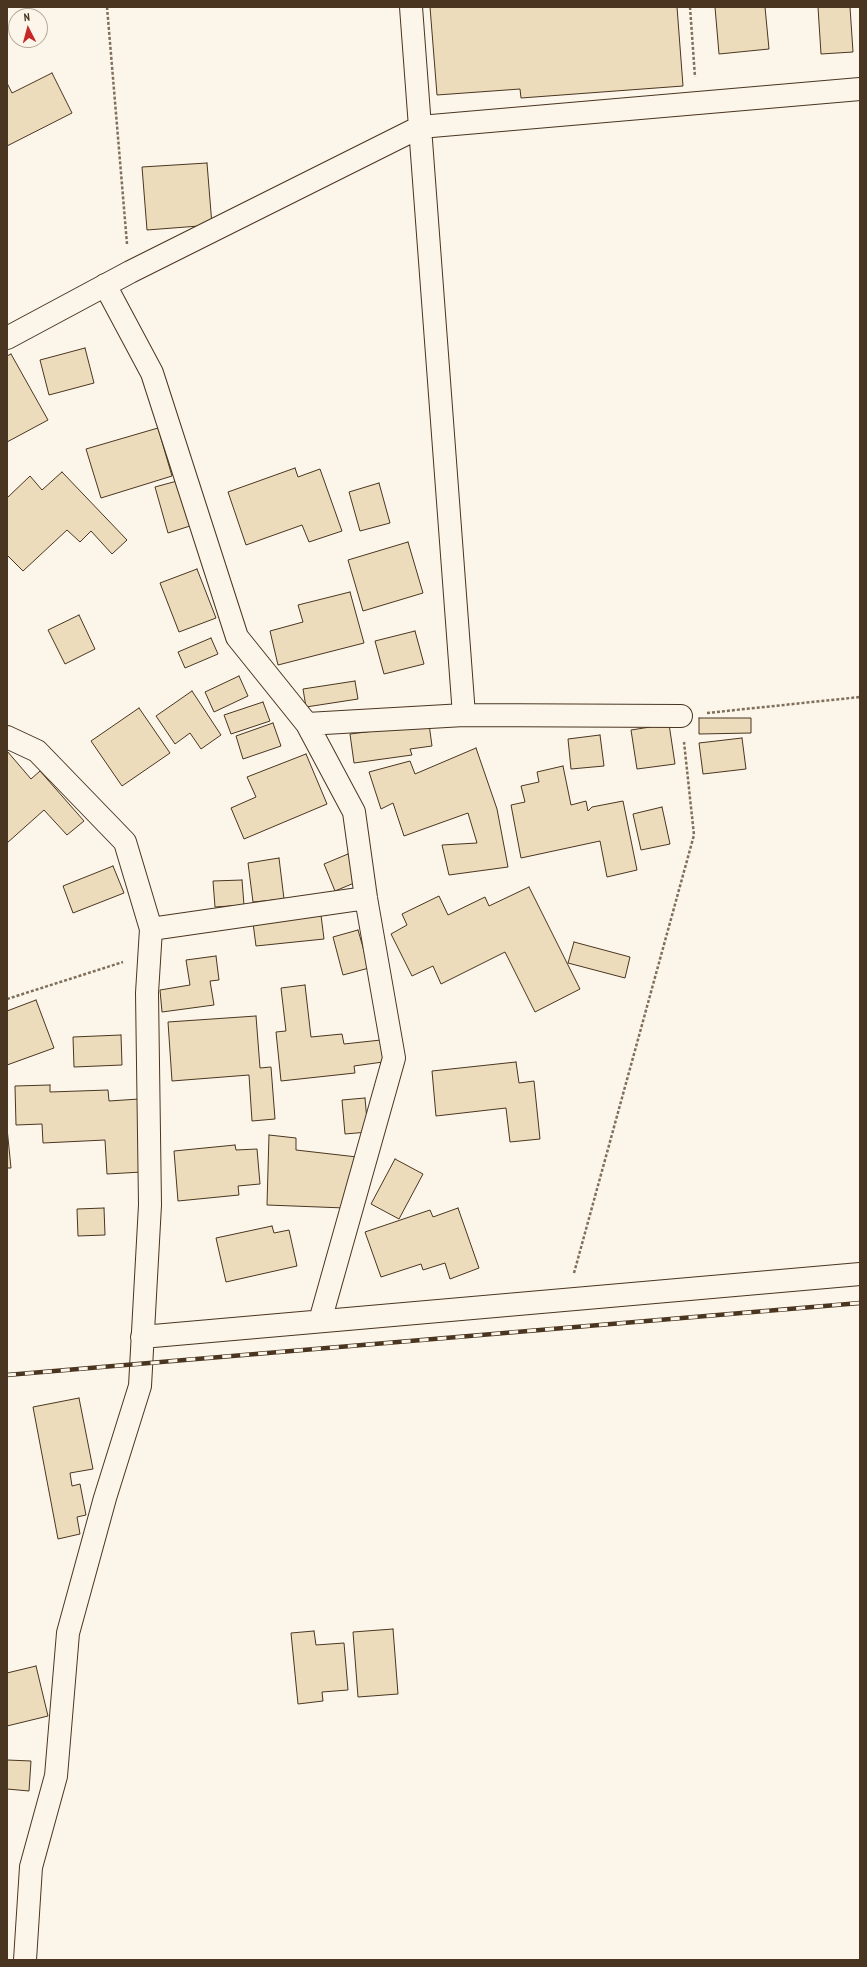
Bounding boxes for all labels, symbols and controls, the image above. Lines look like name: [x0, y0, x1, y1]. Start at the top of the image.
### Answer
north arrow: [8, 8, 48, 48]
text: N: [23, 10, 31, 24]

